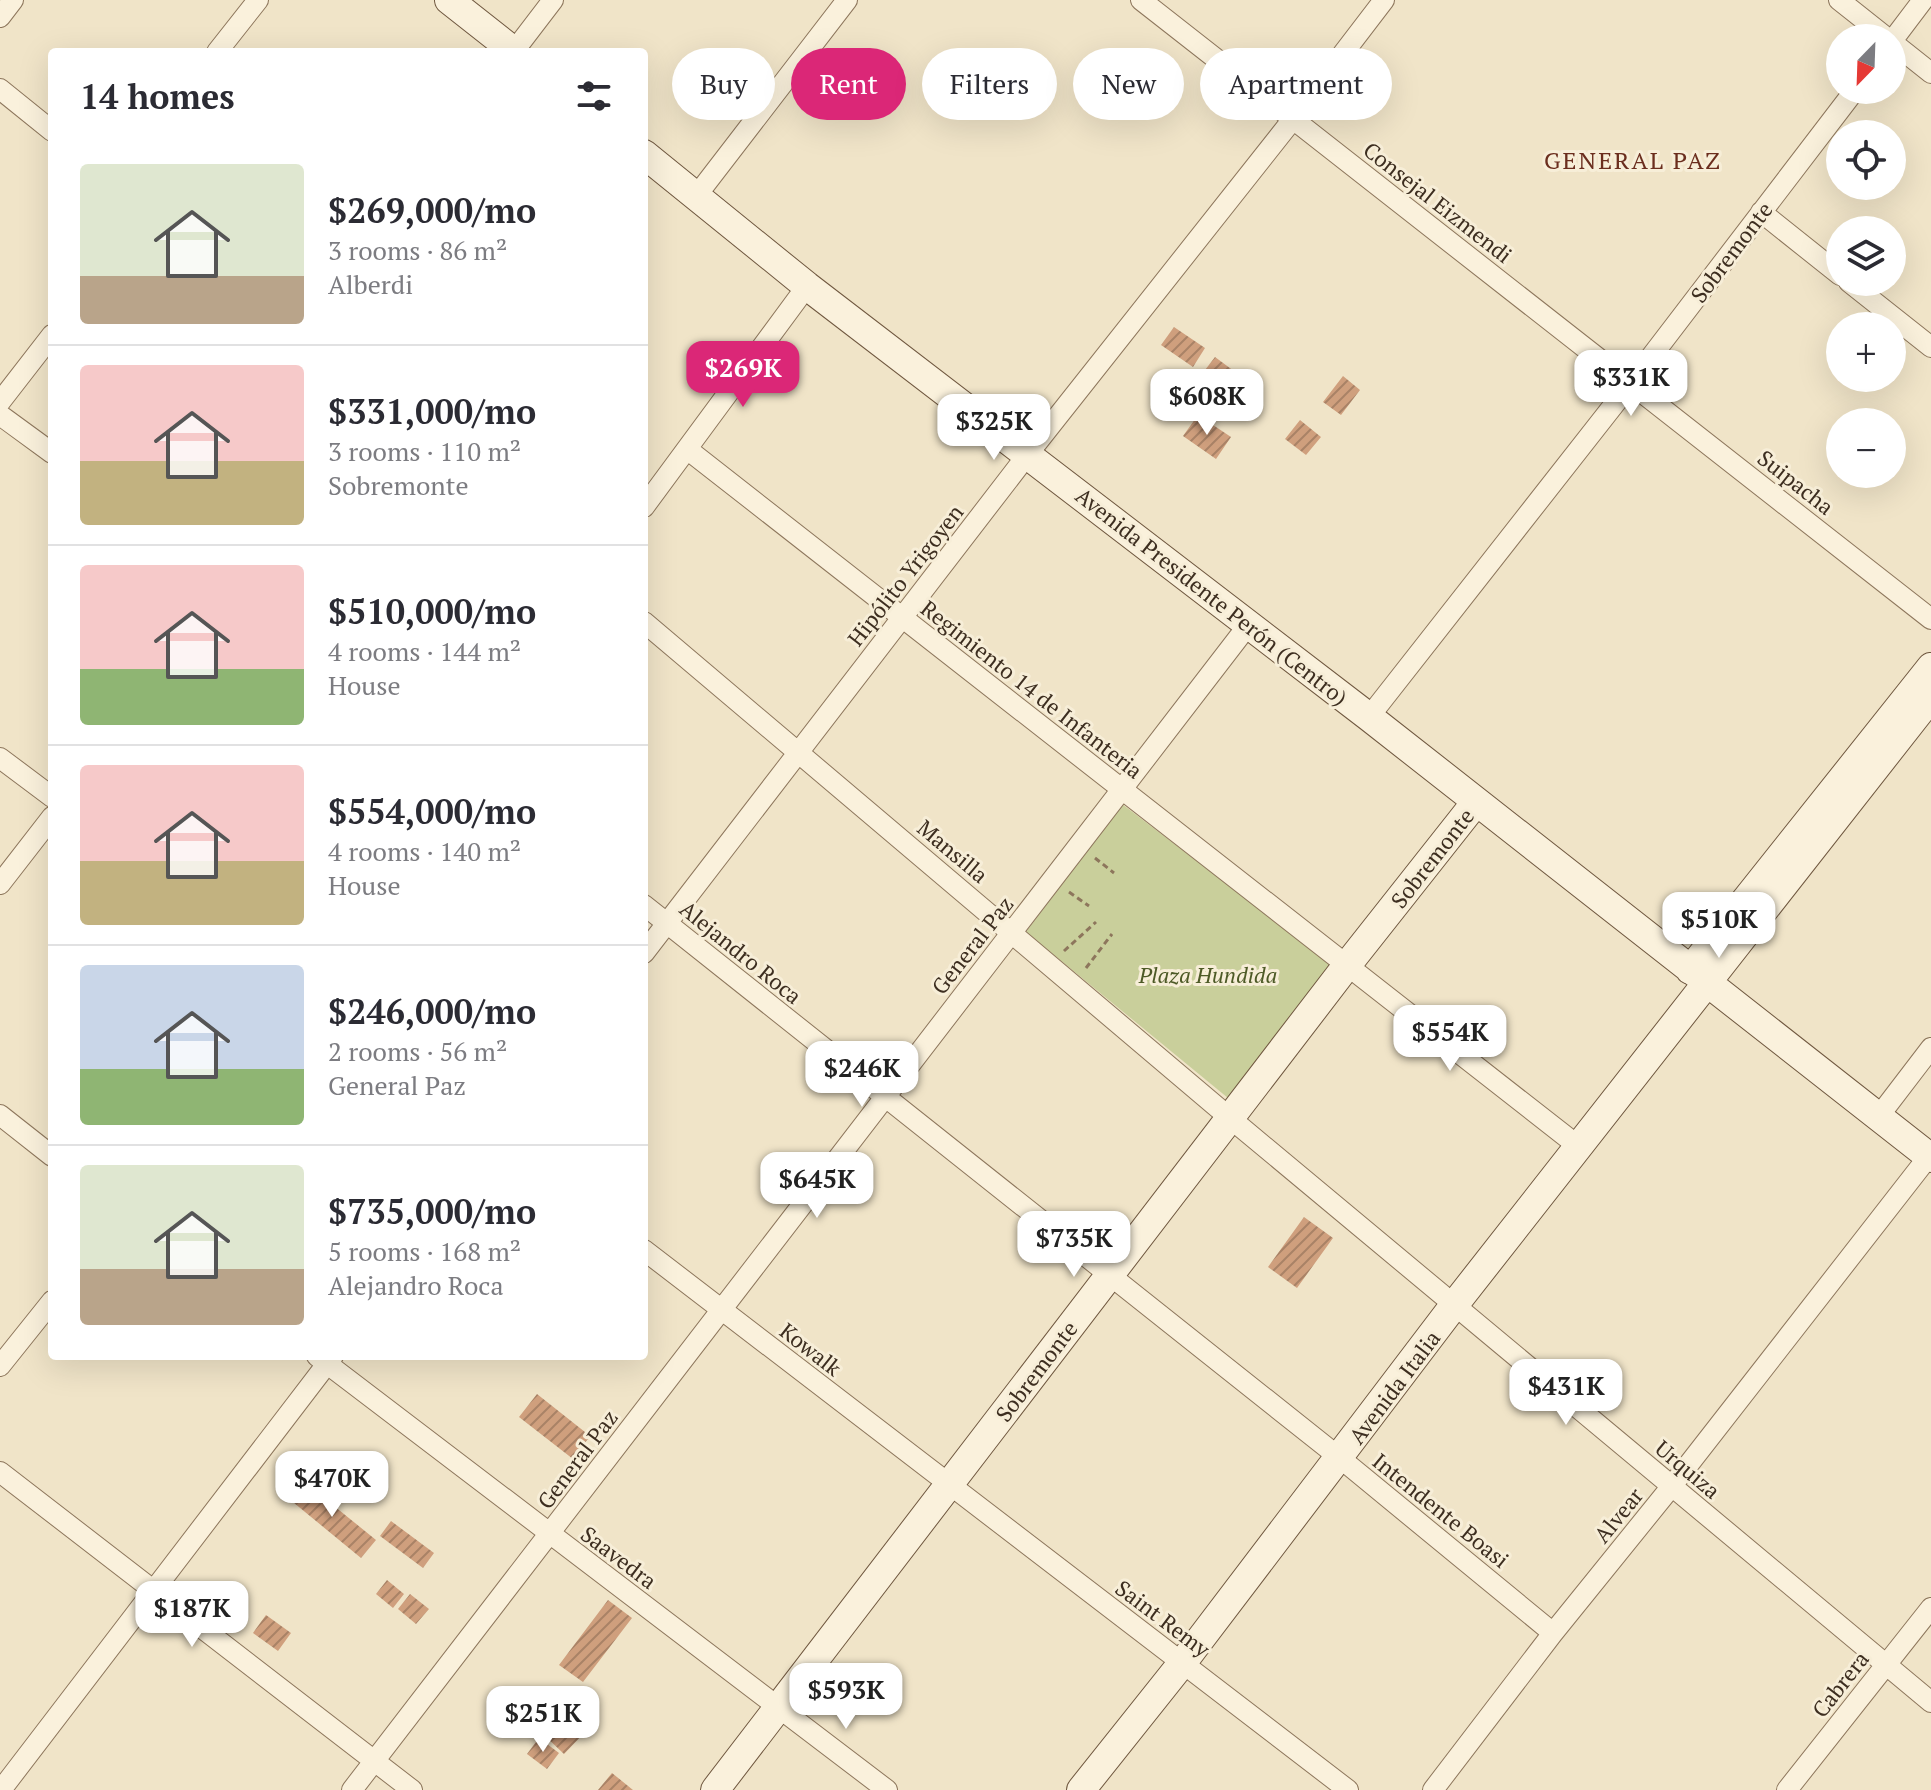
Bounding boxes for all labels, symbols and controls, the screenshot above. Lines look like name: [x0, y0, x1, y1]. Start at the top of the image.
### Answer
north arrow: [1826, 24, 1906, 104]
map controls: [1826, 24, 1906, 488]
chip: Buy: [672, 48, 775, 120]
chip: Rent: [791, 48, 906, 120]
chip: Filters: [922, 48, 1057, 120]
chip: New: [1073, 48, 1184, 120]
chip: Apartment: [1200, 48, 1392, 120]
text: 14 homes: [80, 74, 235, 119]
icon: filters: [572, 74, 616, 118]
button: locate: [1826, 120, 1906, 200]
street label: Consejal Eizmendi: [1358, 135, 1518, 269]
district label: GENERAL PAZ: [1544, 144, 1722, 176]
text: $269,000/mo: [328, 188, 536, 233]
icon: home: [144, 196, 240, 292]
street label: Sobremonte: [1684, 196, 1778, 308]
button: layers: [1826, 216, 1906, 296]
text: 3 rooms · 86 m²: [328, 233, 507, 267]
text: Alberdi: [328, 267, 413, 301]
button: +: [1826, 312, 1906, 392]
pin: $269K: [687, 341, 799, 409]
text: $269K: [704, 350, 782, 384]
pin: $331K: [1575, 350, 1687, 418]
text: $331K: [1592, 359, 1670, 393]
pin: $608K: [1151, 369, 1263, 437]
text: $608K: [1168, 378, 1246, 412]
text: $331,000/mo: [328, 389, 536, 434]
pin: $325K: [938, 394, 1050, 462]
icon: home: [144, 397, 240, 493]
text: $325K: [955, 403, 1033, 437]
button: −: [1826, 408, 1906, 488]
text: 3 rooms · 110 m²: [328, 434, 521, 468]
street label: Suipacha: [1752, 443, 1840, 521]
text: Sobremonte: [328, 468, 469, 502]
street label: Avenida Presidente Perón (Centro): [1070, 481, 1354, 711]
street label: Hipólito Yrigoyen: [841, 498, 969, 652]
text: $510,000/mo: [328, 589, 536, 634]
street label: Regimiento 14 de Infanteria: [915, 593, 1149, 785]
icon: home: [144, 597, 240, 693]
text: 4 rooms · 144 m²: [328, 634, 521, 668]
text: House: [328, 668, 401, 702]
text: $554,000/mo: [328, 789, 536, 834]
icon: home: [144, 797, 240, 893]
street label: Sobremonte: [1384, 802, 1480, 914]
street label: Mansilla: [912, 813, 994, 889]
text: 4 rooms · 140 m²: [328, 834, 521, 868]
text: House: [328, 868, 401, 902]
street label: General Paz: [925, 890, 1019, 1000]
pin: $510K: [1663, 892, 1775, 960]
street label: Alejandro Roca: [674, 894, 808, 1010]
text: $510K: [1680, 901, 1758, 935]
park label: Plaza Hundida: [1138, 960, 1277, 989]
text: $246,000/mo: [328, 989, 536, 1034]
icon: home: [144, 997, 240, 1093]
pin: $554K: [1394, 1005, 1506, 1073]
text: $554K: [1411, 1014, 1489, 1048]
text: 2 rooms · 56 m²: [328, 1034, 507, 1068]
pin: $246K: [806, 1041, 918, 1109]
text: $246K: [823, 1050, 901, 1084]
text: General Paz: [328, 1068, 466, 1102]
pin: $645K: [761, 1152, 873, 1220]
text: $645K: [778, 1161, 856, 1195]
text: $735,000/mo: [328, 1189, 536, 1234]
icon: home: [144, 1197, 240, 1293]
pin: $735K: [1018, 1211, 1130, 1279]
text: $735K: [1035, 1220, 1113, 1254]
text: 5 rooms · 168 m²: [328, 1234, 521, 1268]
text: Alejandro Roca: [328, 1268, 504, 1302]
street label: Sobremonte: [989, 1315, 1083, 1427]
street label: Kowalk: [774, 1316, 848, 1382]
street label: Avenida Italia: [1342, 1324, 1446, 1450]
pin: $431K: [1510, 1359, 1622, 1427]
text: $431K: [1527, 1368, 1605, 1402]
street label: General Paz: [530, 1404, 624, 1514]
street label: Urquiza: [1649, 1433, 1727, 1505]
street label: Intendente Boasi: [1367, 1446, 1515, 1574]
pin: $470K: [276, 1451, 388, 1519]
text: $470K: [293, 1460, 371, 1494]
street label: Alvear: [1587, 1481, 1649, 1549]
street label: Saavedra: [575, 1519, 663, 1595]
street label: Saint Remy: [1110, 1573, 1217, 1663]
pin: $187K: [136, 1581, 248, 1649]
text: $187K: [153, 1590, 231, 1624]
street label: Cabrera: [1805, 1645, 1875, 1723]
pin: $593K: [790, 1663, 902, 1731]
text: $593K: [807, 1672, 885, 1706]
pin: $251K: [487, 1686, 599, 1754]
text: $251K: [504, 1695, 582, 1729]

